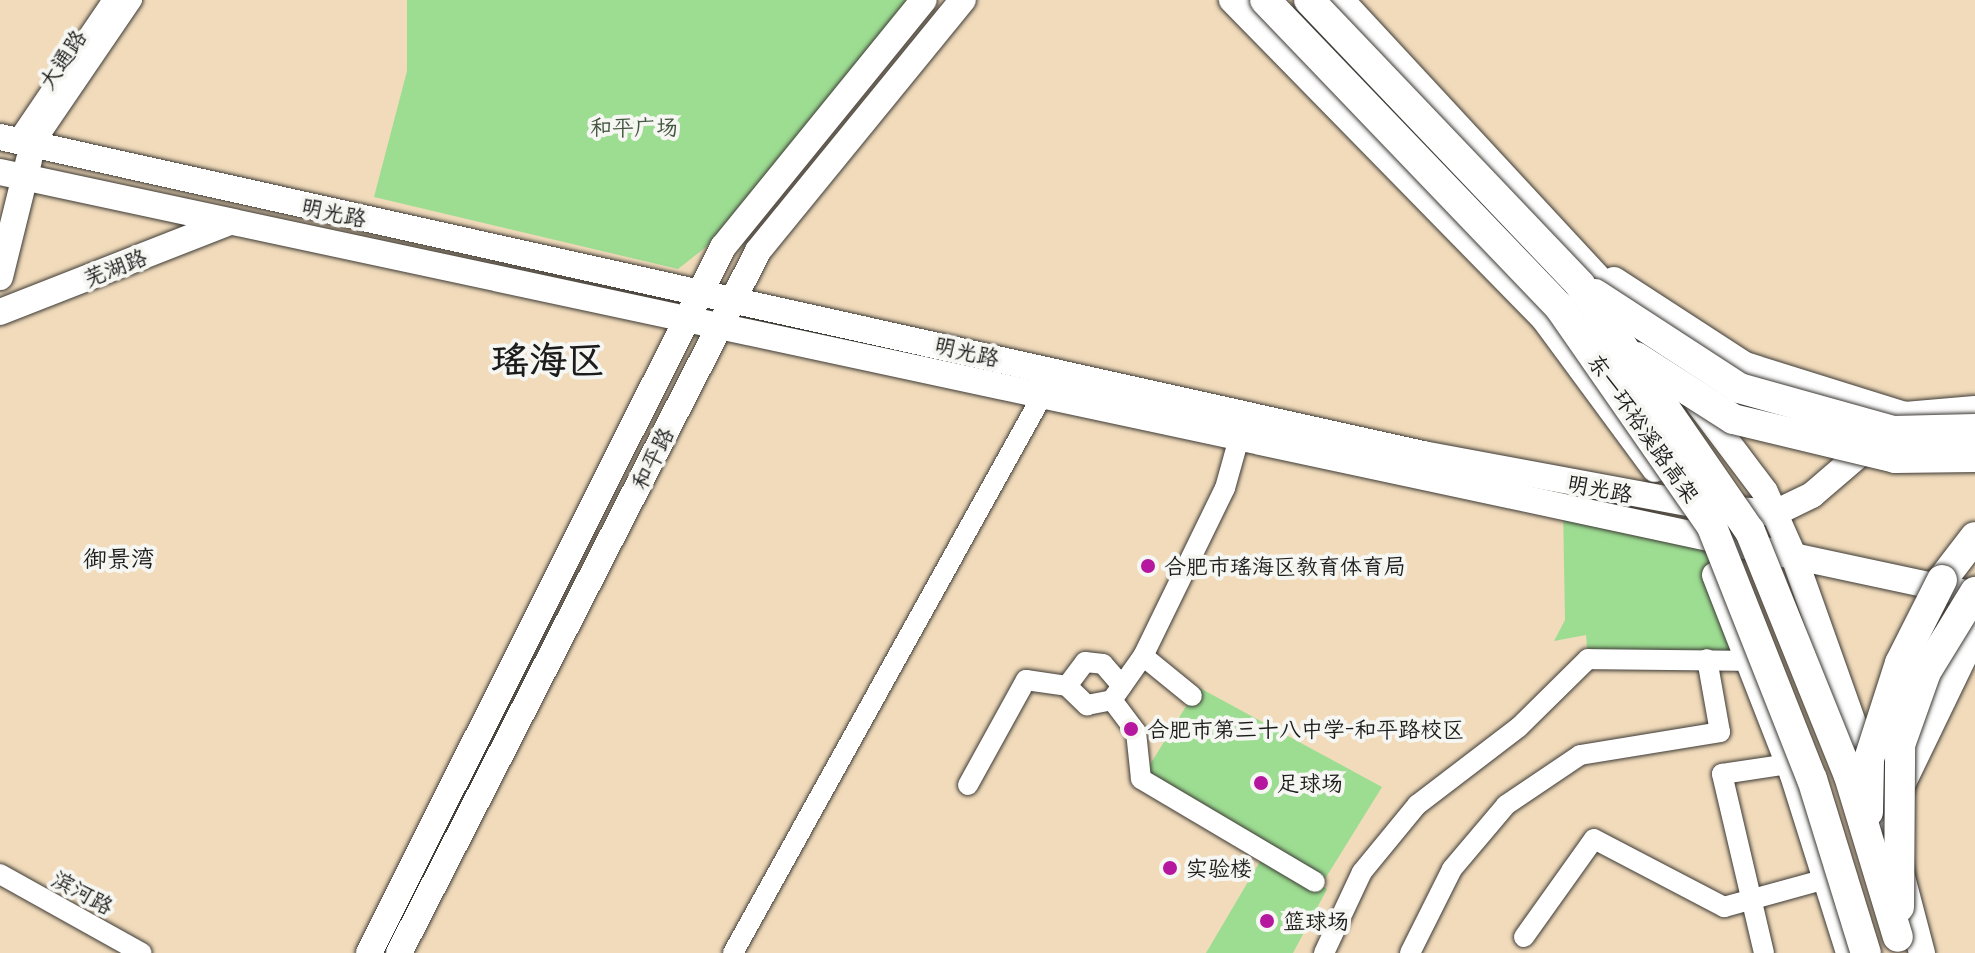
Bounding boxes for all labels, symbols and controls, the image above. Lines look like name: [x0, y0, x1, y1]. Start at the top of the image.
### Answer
street label: 大通路: [33, 24, 91, 94]
park label: 和平广场: [590, 114, 678, 140]
street label: 明光路: [299, 192, 369, 232]
street label: 芜湖路: [79, 243, 151, 291]
street label: 明光路: [932, 331, 1002, 371]
district label: 瑶海区: [491, 336, 605, 382]
street label: 东一环裕溪路高架: [1583, 348, 1705, 508]
street label: 和平路: [625, 423, 679, 493]
street label: 明光路: [1565, 469, 1635, 507]
district label: 御景湾: [83, 544, 155, 572]
place label: 合肥市瑶海区教育体育局: [1164, 553, 1406, 579]
marker: 合肥市瑶海区教育体育局: [1139, 557, 1157, 575]
place label: 合肥市第三十八中学-和平路校区: [1147, 716, 1464, 742]
marker: 合肥市第三十八中学-和平路校区: [1122, 720, 1140, 738]
place label: 足球场: [1277, 770, 1343, 796]
marker: 足球场: [1252, 774, 1270, 792]
place label: 实验楼: [1186, 855, 1252, 881]
marker: 实验楼: [1161, 859, 1179, 877]
street label: 滨河路: [48, 864, 118, 920]
place label: 篮球场: [1283, 908, 1349, 934]
marker: 篮球场: [1258, 912, 1276, 930]

